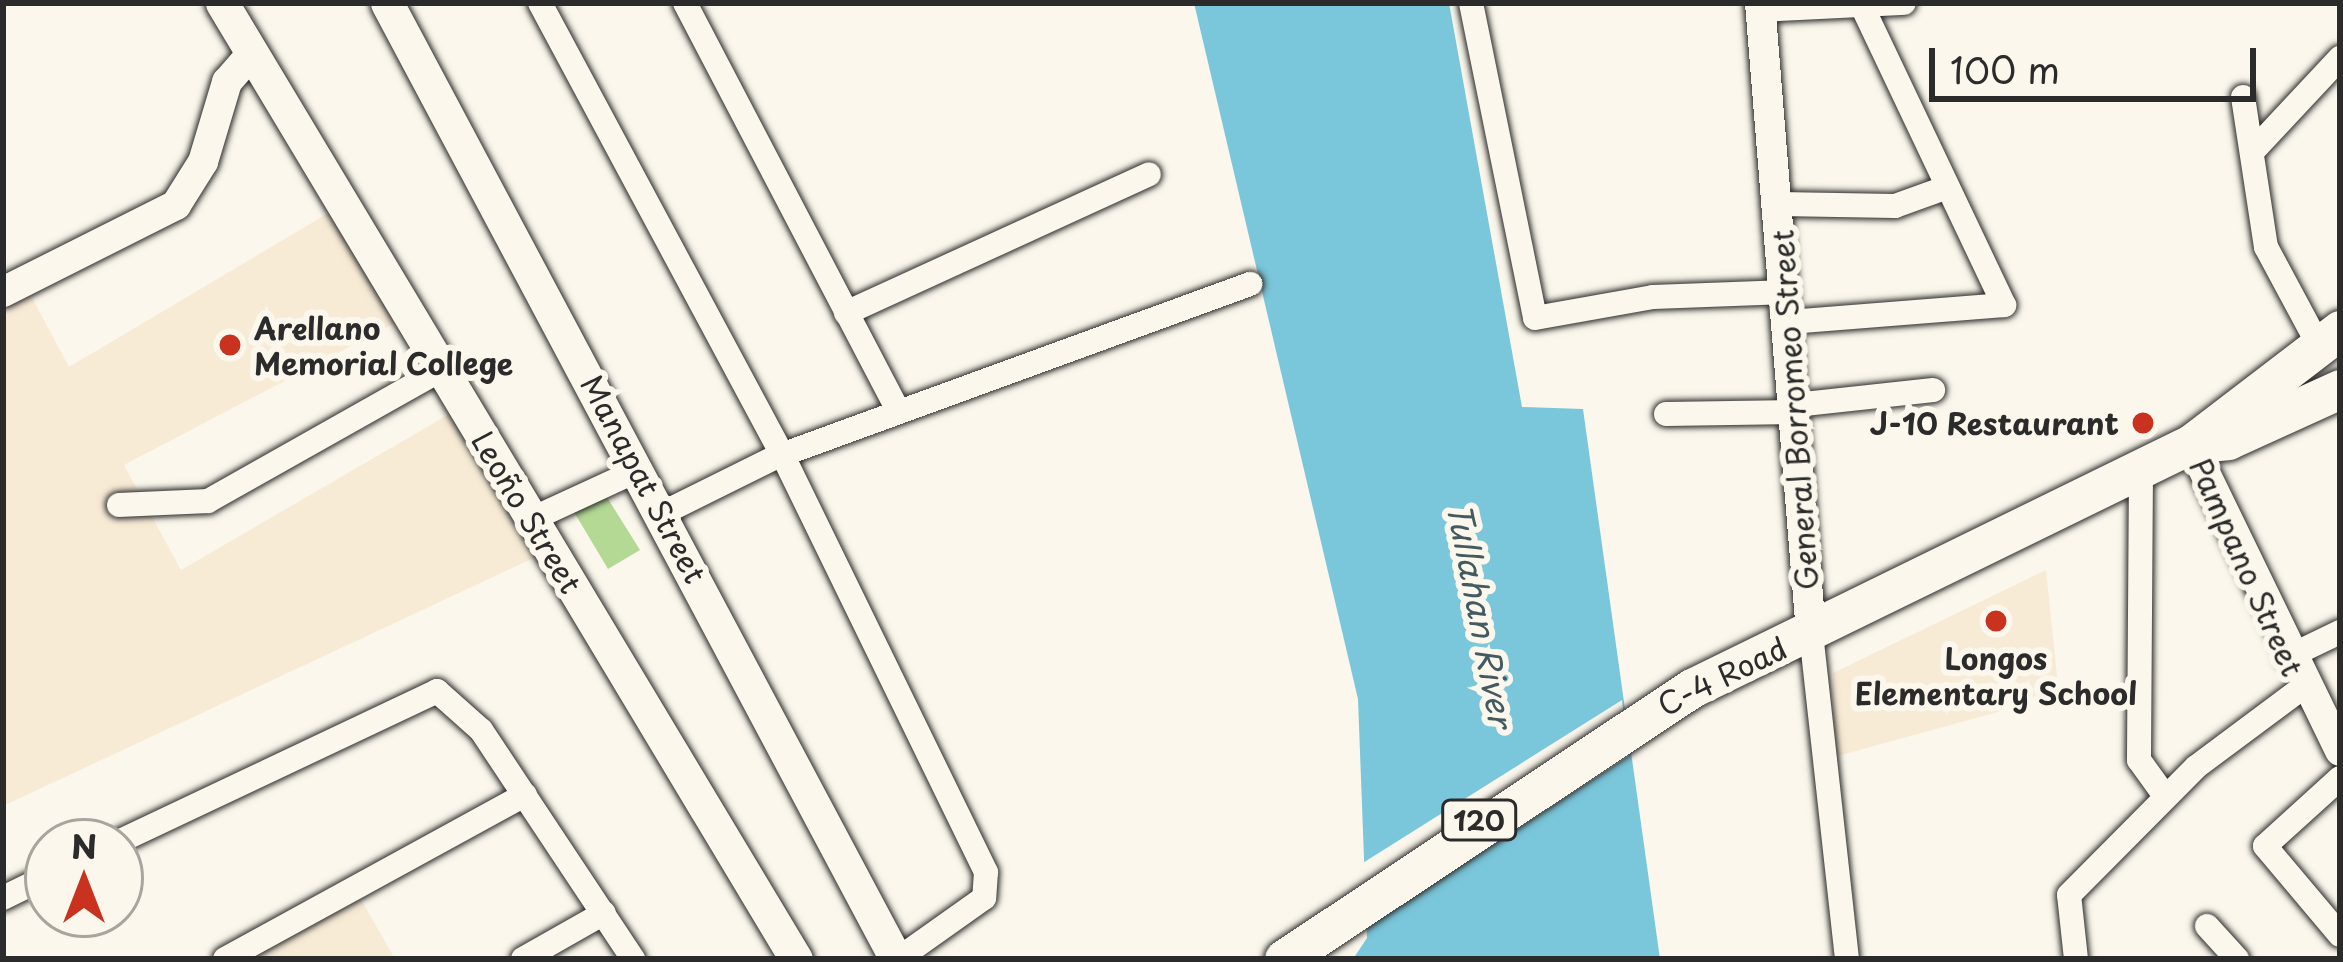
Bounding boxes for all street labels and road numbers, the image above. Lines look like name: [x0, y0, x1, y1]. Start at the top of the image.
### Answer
street label: General Borromeo Street: [1763, 228, 1825, 592]
street label: Manapat Street: [574, 369, 714, 589]
street label: Leoño Street: [465, 425, 589, 599]
street label: Pampano Street: [2183, 453, 2311, 681]
street label: C-4 Road: [1651, 629, 1793, 723]
road number: 120: [1440, 799, 1518, 841]

